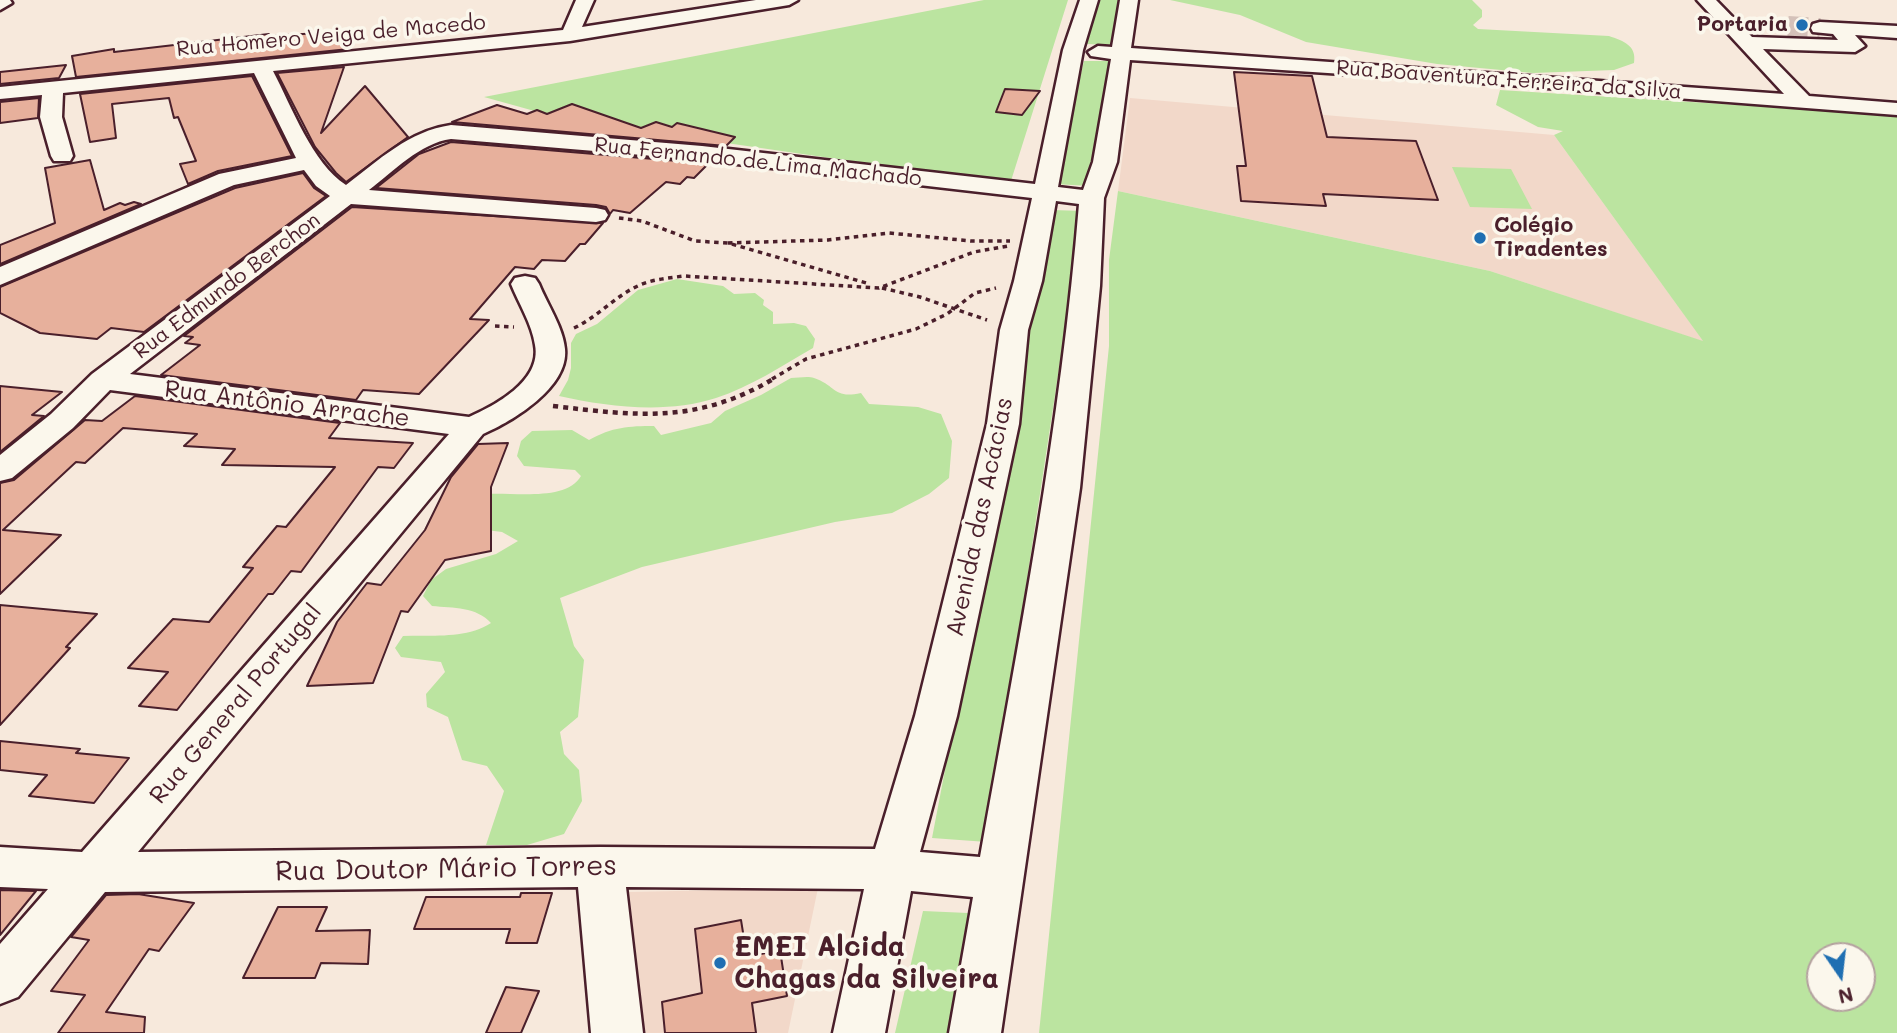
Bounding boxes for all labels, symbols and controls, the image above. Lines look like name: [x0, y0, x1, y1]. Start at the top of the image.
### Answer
street label: Rua Homero Veiga de Macedo: [175, 10, 487, 62]
place label: Portaria: [1697, 12, 1788, 38]
marker: Portaria: [1794, 17, 1810, 33]
street label: Rua Boaventura Ferreira da Silva: [1335, 55, 1683, 105]
street label: Rua Fernando de Lima Machado: [593, 132, 923, 192]
street label: Rua Edmundo Berchon: [129, 208, 325, 364]
place label: Colégio Tiradentes: [1494, 213, 1608, 263]
marker: Colégio Tiradentes: [1472, 230, 1488, 246]
street label: Rua Antônio Arrache: [163, 375, 411, 433]
street label: Avenida das Acácias: [941, 395, 1019, 639]
street label: Rua General Portugal: [144, 598, 328, 810]
street label: Rua Doutor Mário Torres: [275, 849, 617, 889]
place label: EMEI Alcida Chagas da Silveira: [734, 930, 999, 996]
north arrow: [1806, 942, 1876, 1012]
marker: EMEI Alcida Chagas da Silveira: [712, 955, 728, 971]
text: N: [1836, 982, 1856, 1010]

